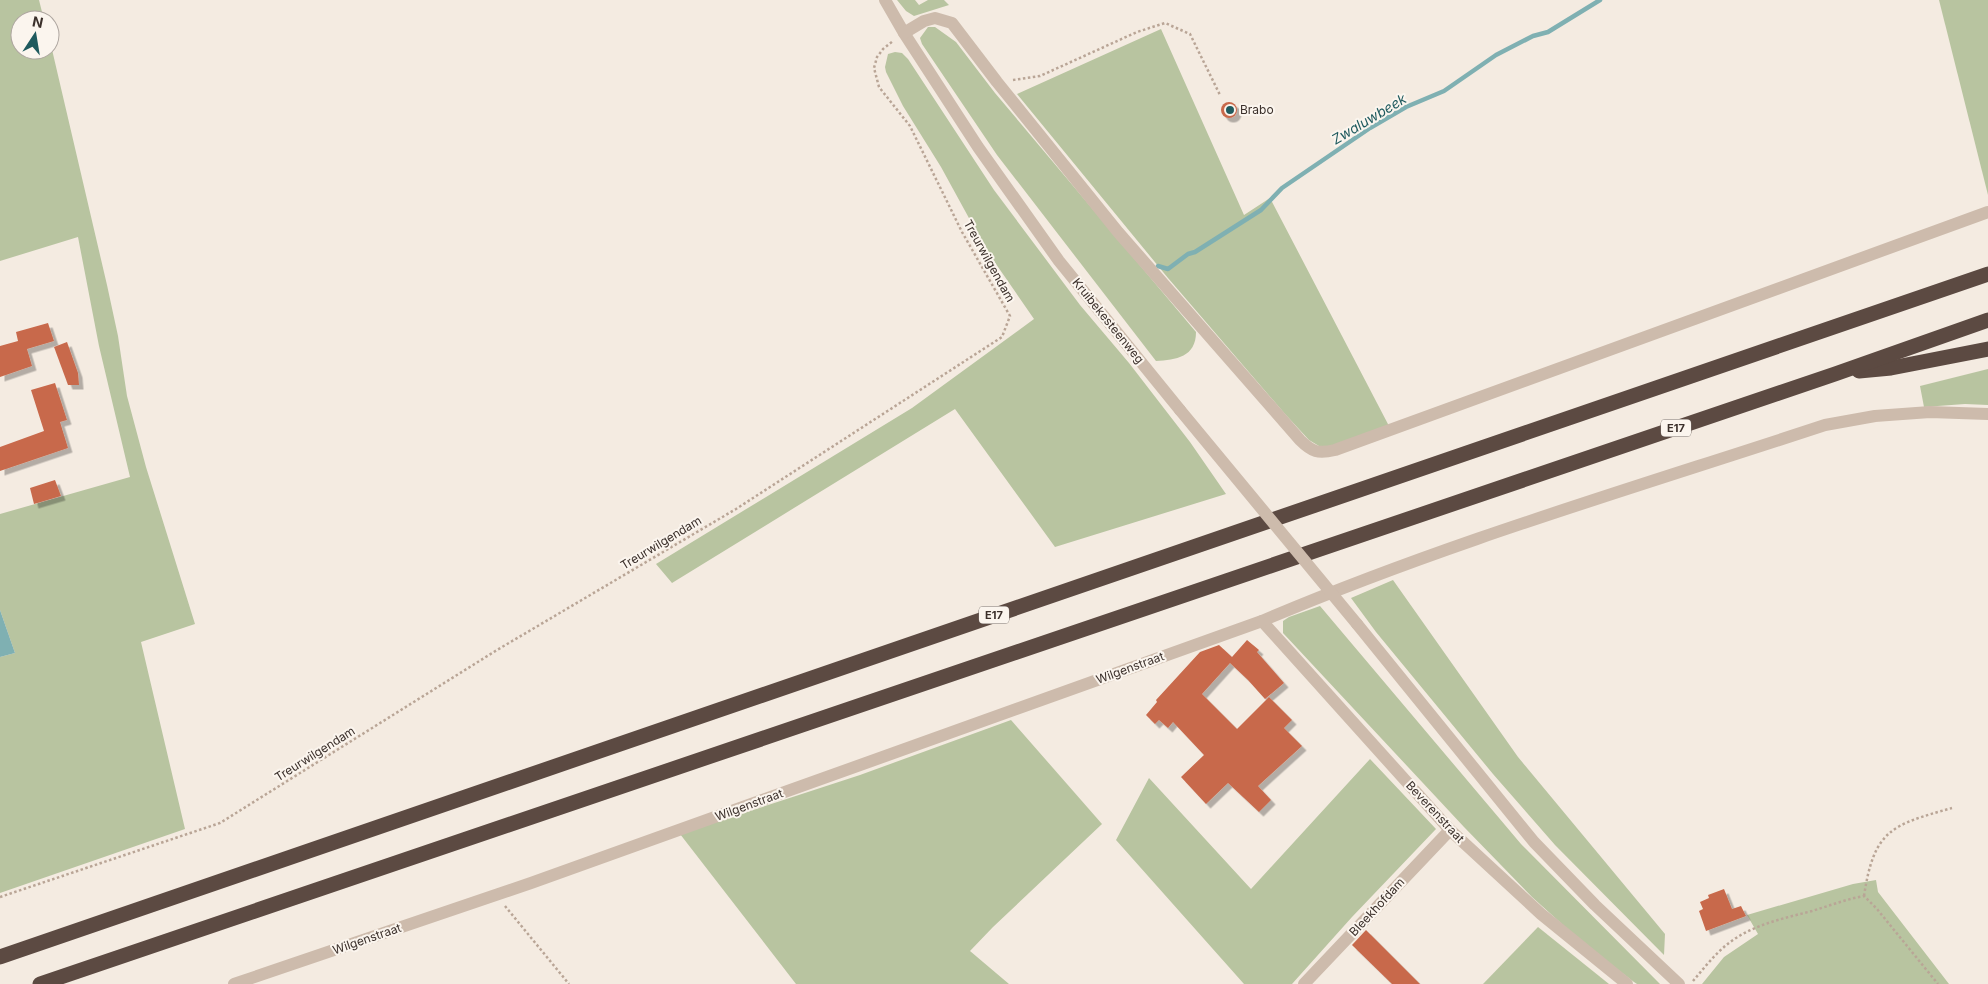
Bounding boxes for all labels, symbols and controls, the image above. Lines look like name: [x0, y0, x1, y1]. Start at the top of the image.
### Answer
north arrow: [10, 10, 60, 60]
text: N: [31, 12, 45, 31]
water label: Zwaluwbeek: [1328, 89, 1409, 148]
place label: Brabo: [1240, 102, 1274, 117]
marker: Brabo: [1224, 104, 1236, 116]
street label: Treurwilgendam: [961, 217, 1018, 305]
street label: Kruibekesteenweg: [1069, 275, 1147, 366]
road number: E17: [1661, 419, 1691, 436]
street label: Treurwilgendam: [618, 513, 704, 573]
road number: E17: [979, 606, 1009, 624]
street label: Wilgenstraat: [1094, 648, 1166, 687]
street label: Treurwilgendam: [272, 723, 358, 784]
street label: Beverenstraat: [1403, 778, 1468, 846]
street label: Wilgenstraat: [713, 785, 785, 824]
street label: Bleekhofdam: [1346, 874, 1407, 939]
street label: Wilgenstraat: [331, 920, 403, 957]

